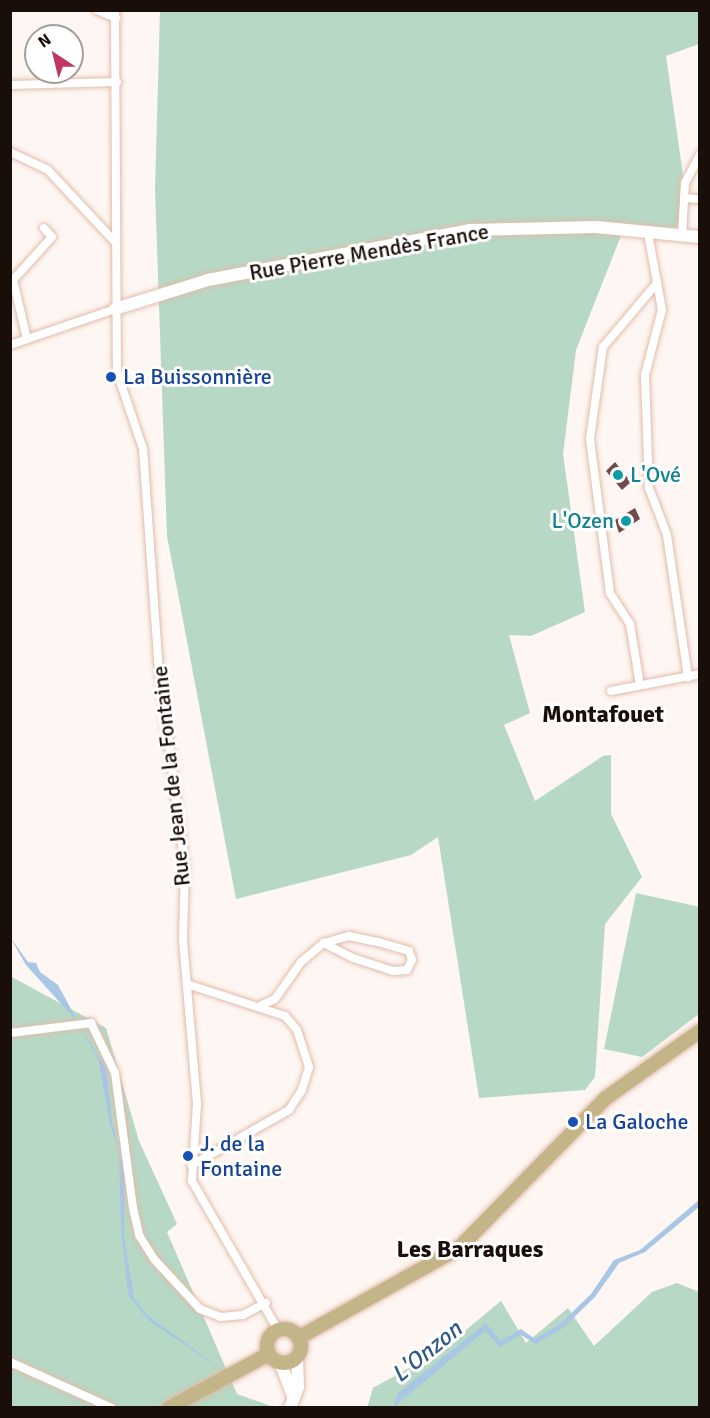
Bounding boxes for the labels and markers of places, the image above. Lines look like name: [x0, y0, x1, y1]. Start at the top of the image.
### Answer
place label: La Buissonnière: [123, 364, 272, 390]
marker: La Buissonnière: [104, 370, 118, 384]
place label: L'Ové: [630, 462, 681, 488]
marker: L'Ové: [611, 468, 625, 482]
place label: L'Ozen: [552, 508, 614, 534]
marker: L'Ozen: [619, 514, 633, 528]
place label: La Galoche: [585, 1109, 689, 1135]
marker: La Galoche: [566, 1115, 580, 1129]
place label: J. de la Fontaine: [200, 1130, 282, 1182]
marker: J. de la Fontaine: [181, 1149, 195, 1163]

